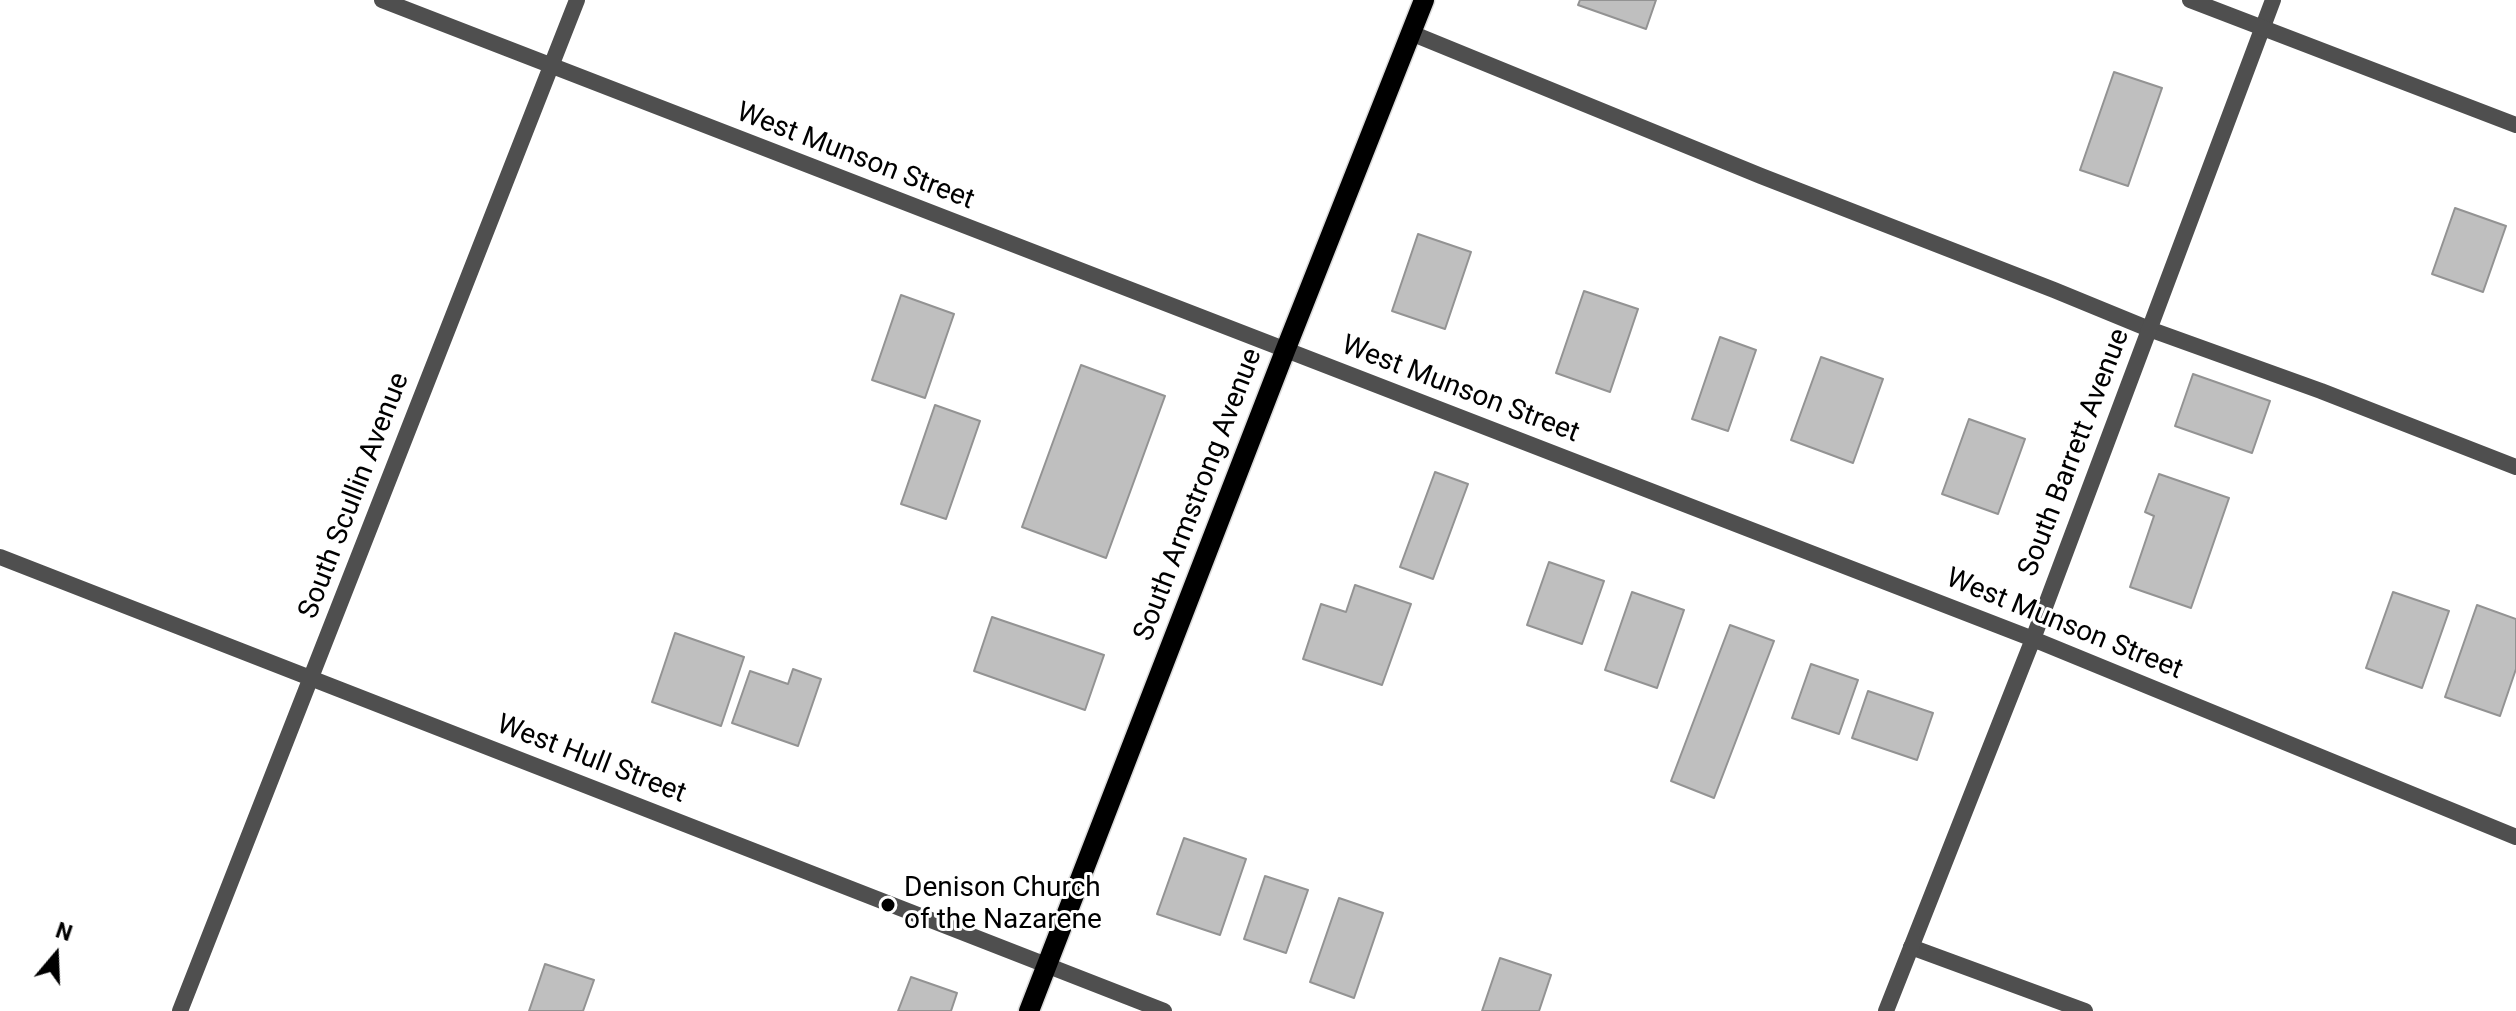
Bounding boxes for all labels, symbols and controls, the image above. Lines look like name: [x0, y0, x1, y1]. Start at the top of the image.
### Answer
street label: West Munson Street: [731, 96, 979, 218]
street label: South Barrett Avenue: [2012, 324, 2138, 582]
street label: West Munson Street: [1336, 329, 1584, 451]
street label: South Armstrong Avenue: [1128, 344, 1270, 646]
street label: South Scullin Avenue: [293, 368, 417, 624]
street label: West Munson Street: [1941, 562, 2187, 688]
street label: West Hull Street: [492, 709, 690, 811]
place label: Denison Church of the Nazarene: [904, 872, 1102, 938]
marker: Denison Church of the Nazarene: [879, 896, 897, 914]
north arrow: [16, 915, 96, 995]
text: N: [53, 917, 75, 946]

